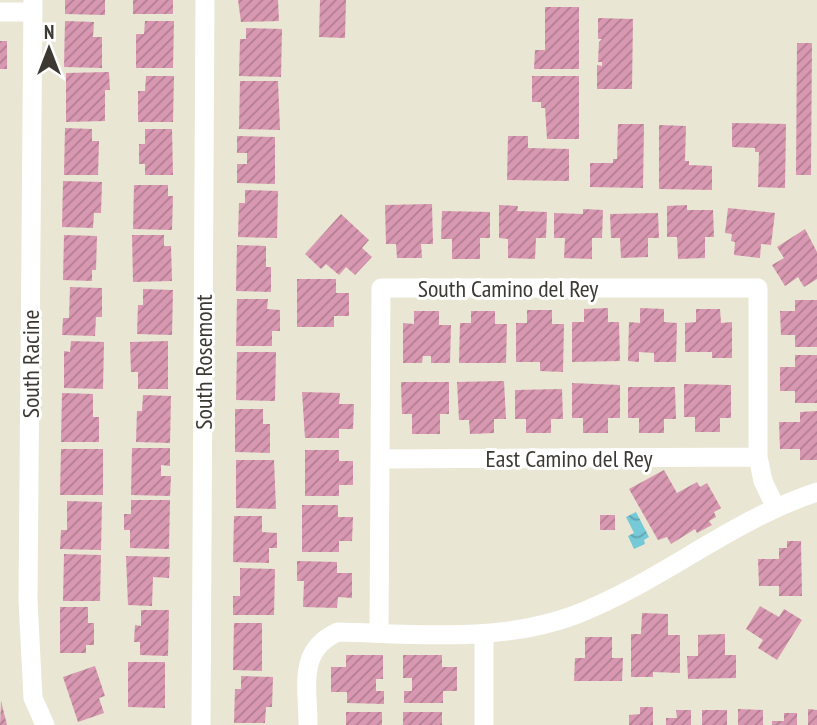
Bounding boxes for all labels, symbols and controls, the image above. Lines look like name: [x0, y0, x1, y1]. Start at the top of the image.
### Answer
north arrow: [14, 14, 84, 84]
text: N: [44, 20, 54, 44]
street label: South Camino del Rey: [418, 273, 598, 304]
street label: South Rosemont: [188, 294, 219, 430]
street label: South Racine: [15, 310, 46, 418]
street label: East Camino del Rey: [486, 443, 652, 474]

